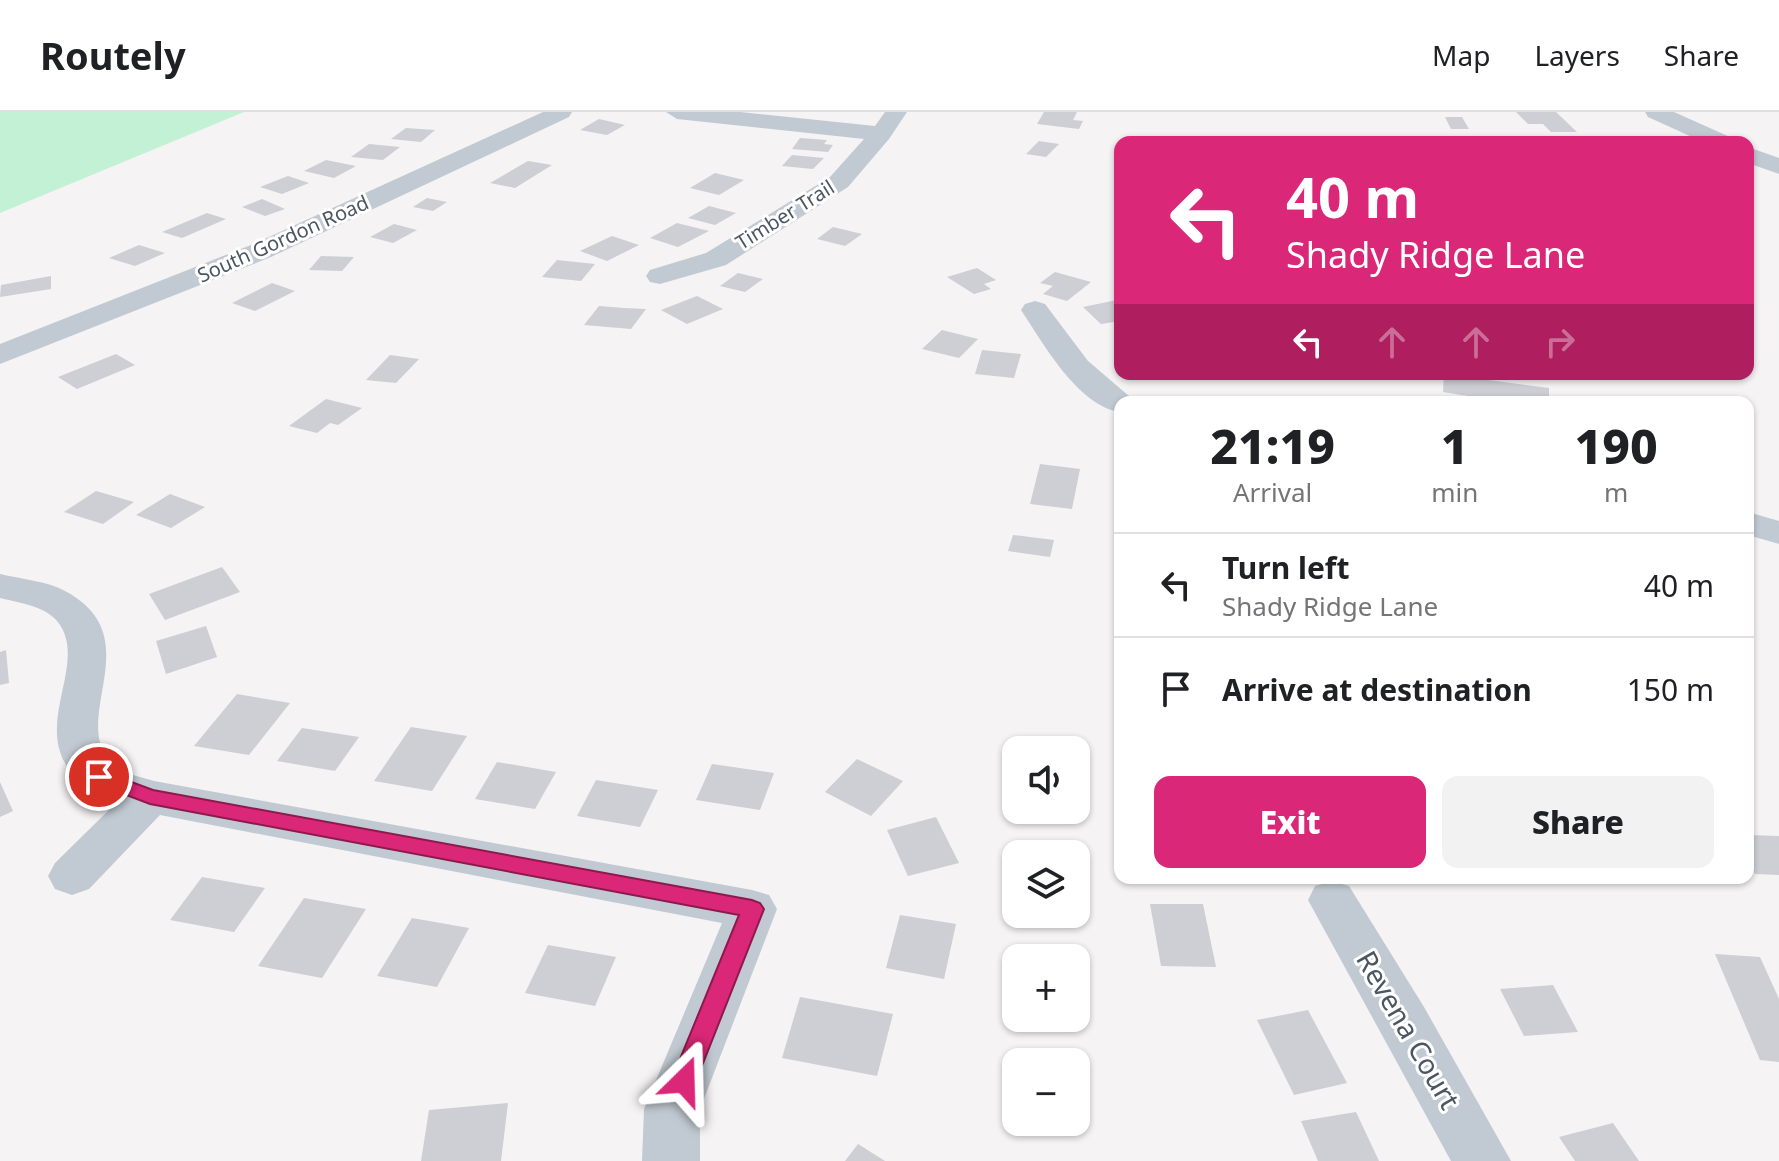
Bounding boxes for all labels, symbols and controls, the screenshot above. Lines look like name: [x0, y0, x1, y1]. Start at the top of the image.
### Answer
text: Routely: [40, 29, 186, 81]
text: Map: [1432, 36, 1490, 74]
text: Layers: [1534, 36, 1620, 74]
text: Share: [1664, 36, 1739, 74]
text: 40 m: [1286, 158, 1419, 234]
icon: left: [1154, 168, 1258, 272]
street label: Timber Trail: [730, 174, 839, 256]
street label: South Gordon Road: [193, 189, 373, 288]
text: Shady Ridge Lane: [1286, 230, 1585, 279]
icon: left: [1286, 320, 1330, 364]
icon: ahead: [1370, 320, 1414, 364]
icon: ahead: [1454, 320, 1498, 364]
icon: right: [1538, 320, 1582, 364]
text: 21:19: [1210, 413, 1335, 478]
text: 1: [1441, 413, 1469, 478]
text: 190: [1575, 413, 1658, 478]
text: Arrival: [1233, 474, 1312, 510]
text: min: [1431, 474, 1478, 510]
text: m: [1604, 474, 1628, 510]
text: Turn left: [1222, 547, 1350, 588]
icon: left: [1154, 563, 1198, 607]
text: 40 m: [1644, 565, 1714, 606]
text: Shady Ridge Lane: [1222, 588, 1438, 624]
icon: arrive: [1154, 667, 1198, 711]
text: Arrive at destination: [1222, 669, 1532, 710]
text: 150 m: [1627, 669, 1714, 710]
map controls: [1002, 736, 1090, 1136]
button: sound: [1002, 736, 1090, 824]
pin: [65, 743, 133, 811]
icon: arrive: [77, 755, 121, 799]
button: Exit: [1154, 776, 1426, 868]
button: Share: [1442, 776, 1714, 868]
button: layers: [1002, 840, 1090, 928]
button: +: [1002, 944, 1090, 1032]
street label: Revena Court: [1348, 944, 1469, 1115]
position arrow: [642, 1039, 726, 1123]
button: −: [1002, 1048, 1090, 1136]

